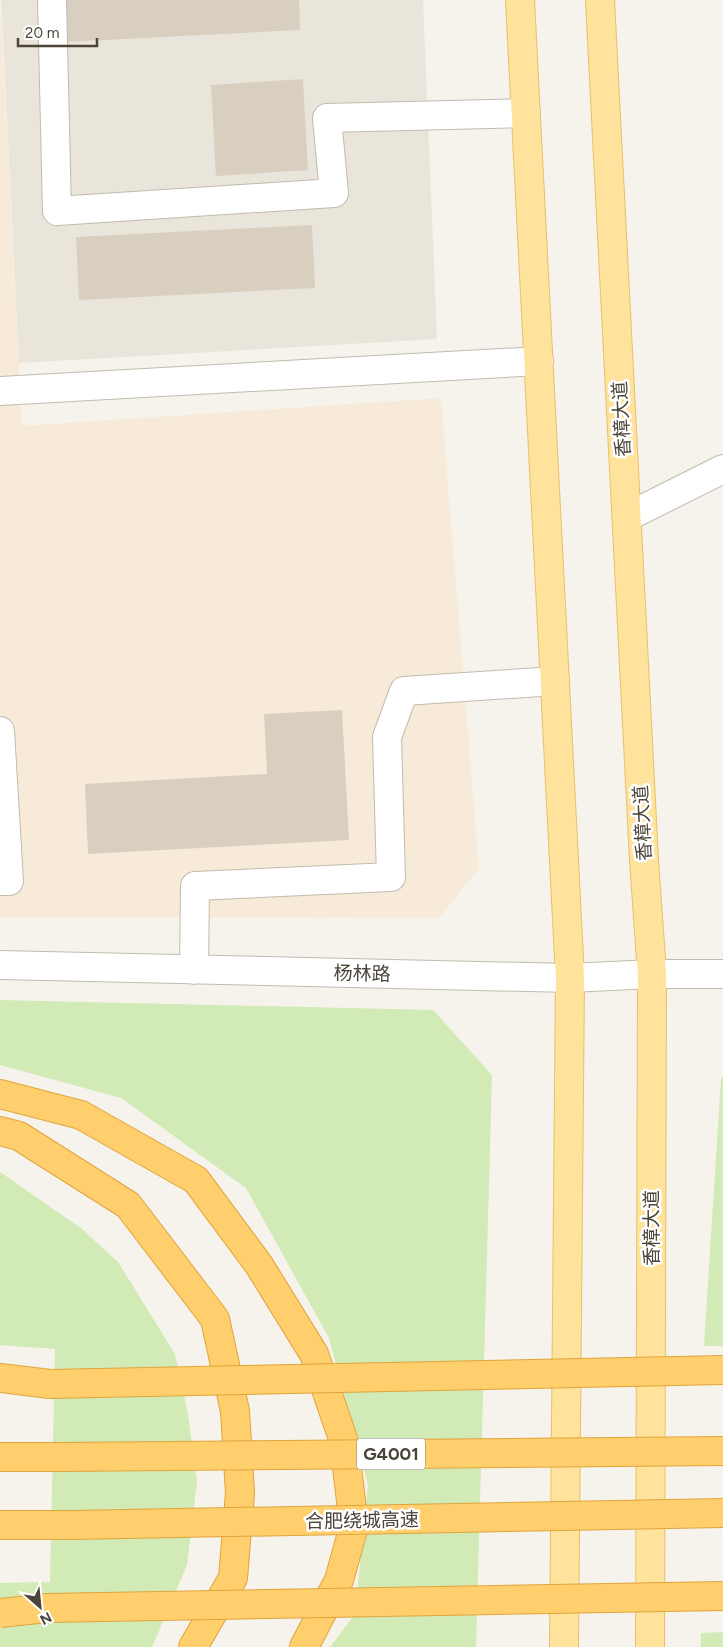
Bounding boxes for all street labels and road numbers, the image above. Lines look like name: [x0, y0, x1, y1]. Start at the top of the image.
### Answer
street label: 香樟大道: [608, 380, 635, 458]
street label: 香樟大道: [629, 784, 656, 862]
street label: 杨林路: [333, 962, 391, 985]
street label: 香樟大道: [640, 1190, 663, 1266]
road number: G4001: [357, 1438, 425, 1470]
street label: 合肥绕城高速: [305, 1508, 419, 1533]

